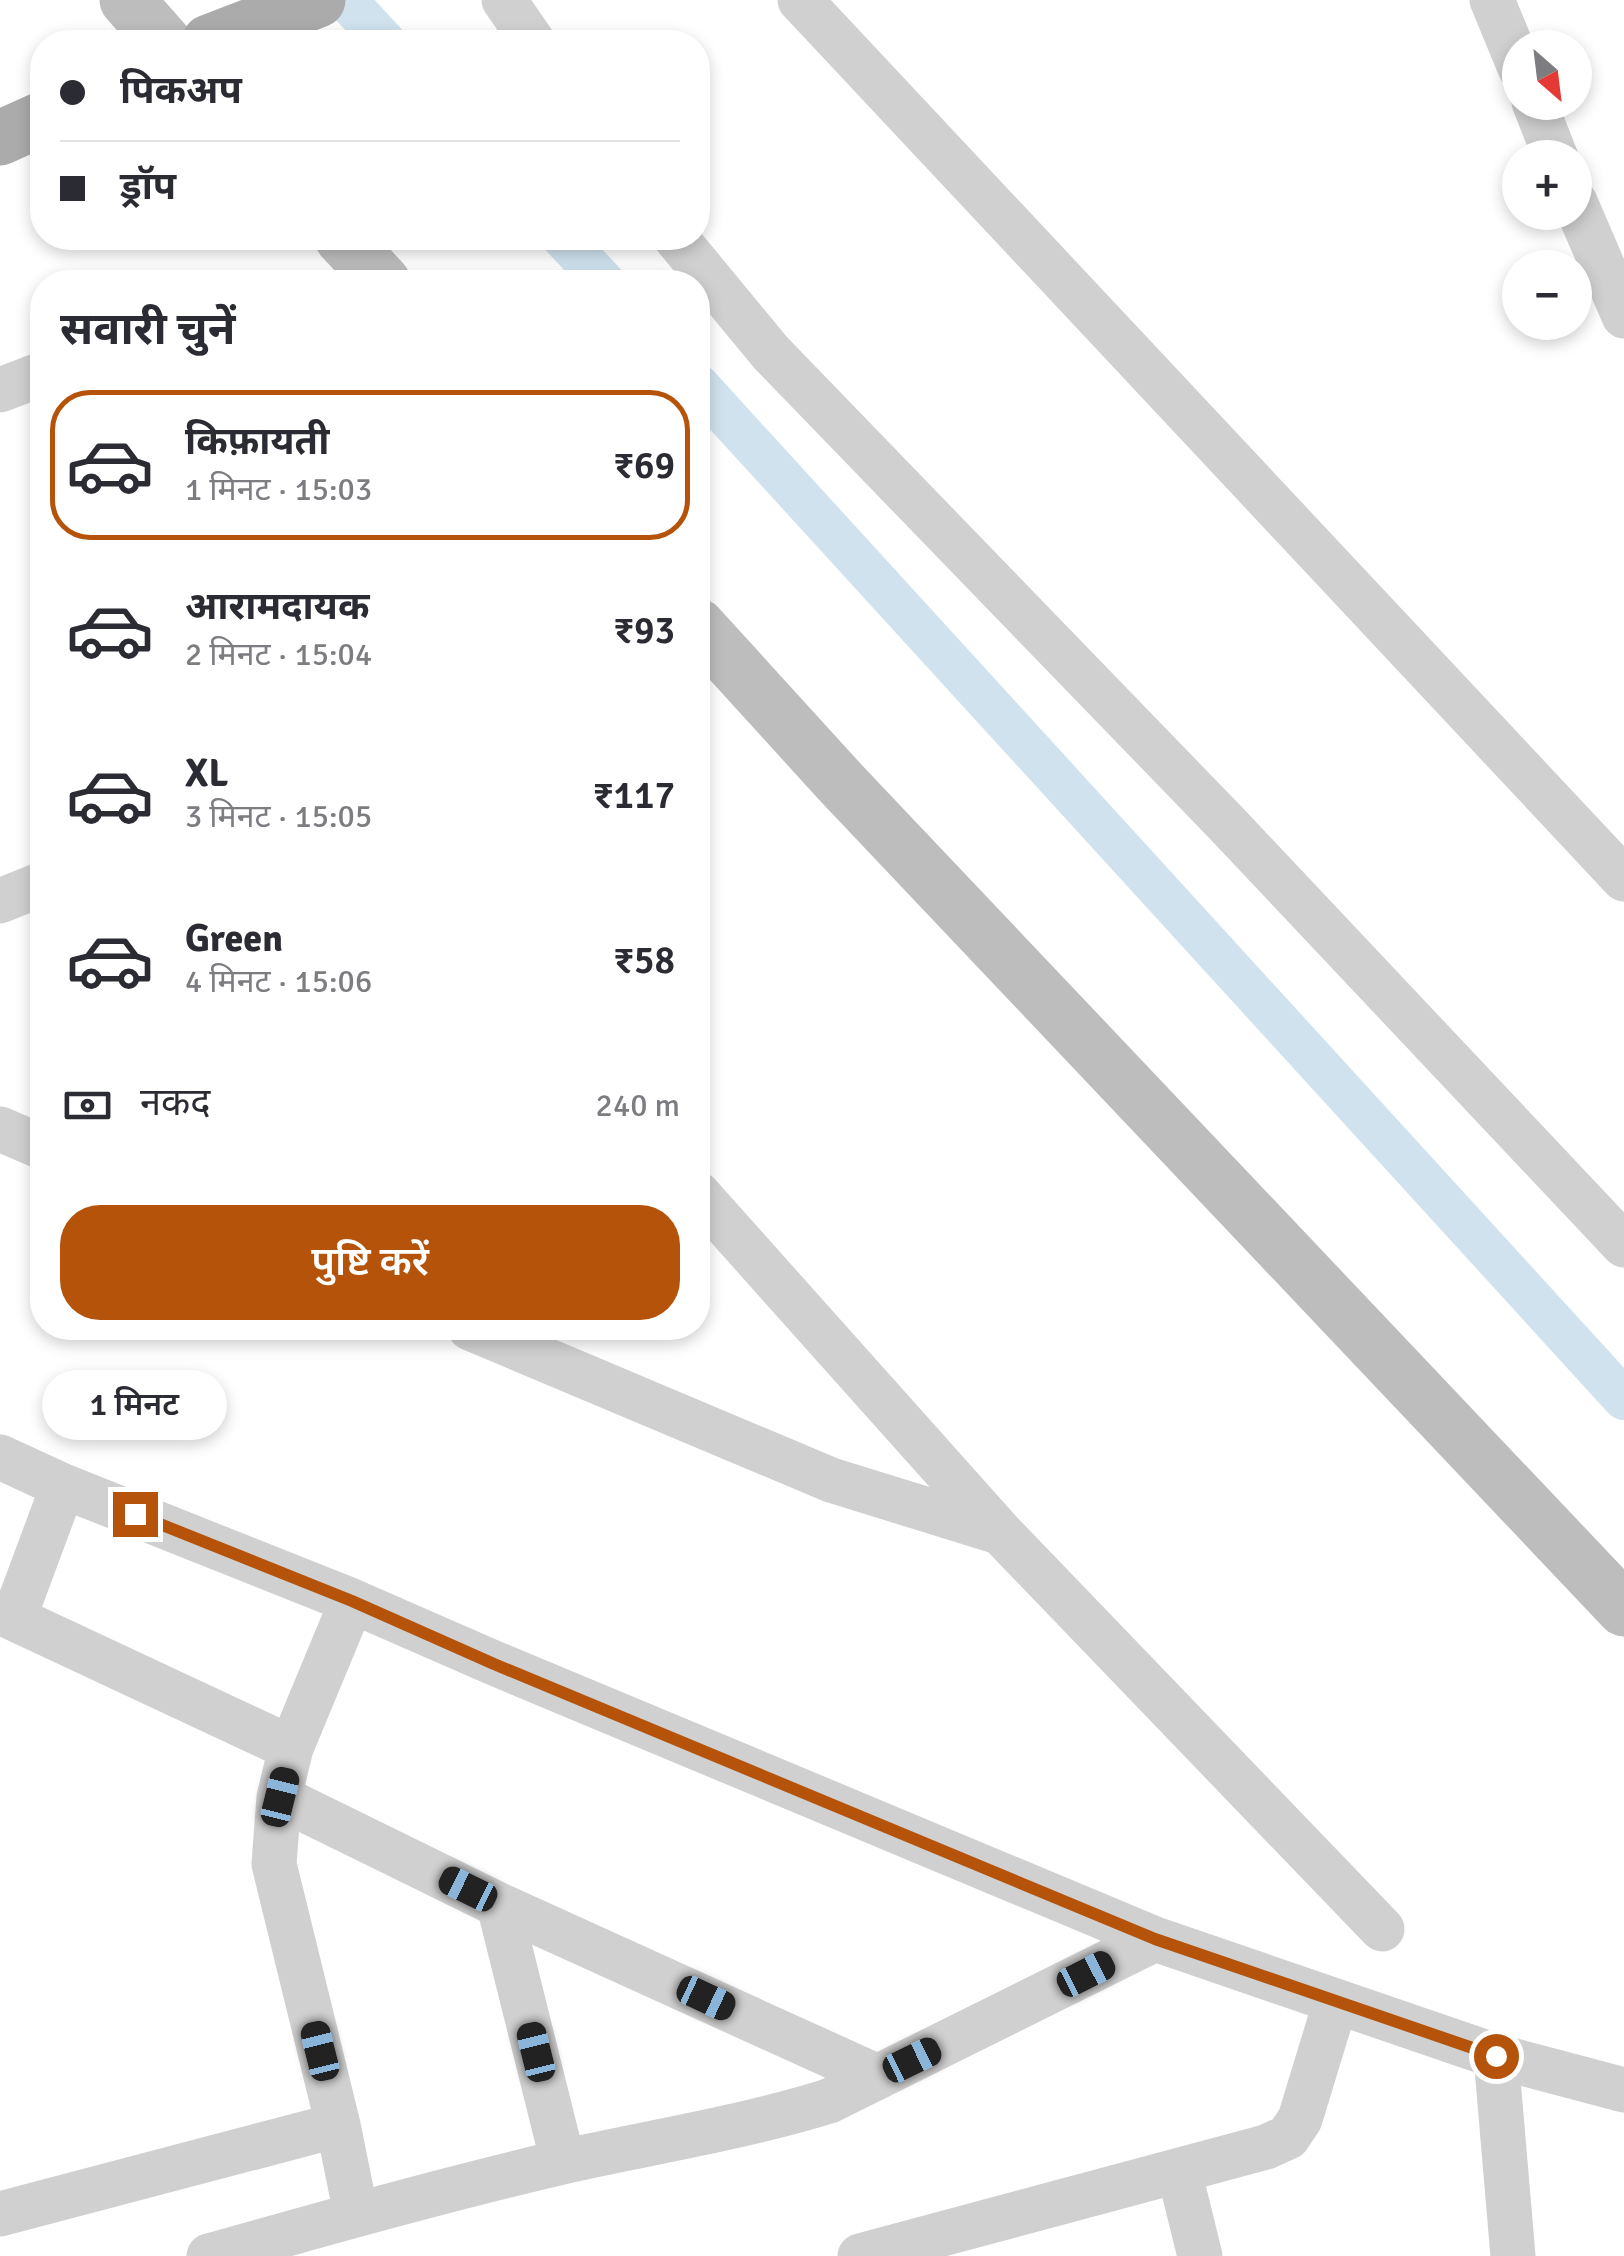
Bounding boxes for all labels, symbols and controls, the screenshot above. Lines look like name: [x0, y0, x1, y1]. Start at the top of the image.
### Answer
north arrow: [1502, 30, 1592, 120]
map controls: [1502, 30, 1592, 340]
text: पिकअप: [120, 67, 242, 114]
button: +: [1502, 140, 1592, 230]
text: ड्रॉप: [120, 163, 176, 210]
button: −: [1502, 250, 1592, 340]
text: सवारी चुनें: [60, 302, 235, 357]
text: किफ़ायती: [185, 418, 329, 465]
icon: car: [65, 420, 155, 510]
text: ₹69: [613, 442, 675, 489]
text: 1 मिनट · 15:03: [185, 470, 372, 509]
text: आरामदायक: [185, 583, 369, 630]
icon: car: [65, 585, 155, 675]
text: ₹93: [613, 607, 675, 654]
text: 2 मिनट · 15:04: [185, 635, 372, 674]
icon: car: [65, 750, 155, 840]
text: XL: [185, 750, 228, 797]
text: ₹117: [593, 772, 675, 819]
text: 3 मिनट · 15:05: [185, 797, 372, 836]
icon: car: [65, 915, 155, 1005]
text: Green: [185, 915, 283, 962]
text: ₹58: [613, 937, 675, 984]
text: 4 मिनट · 15:06: [185, 962, 372, 1001]
icon: cash: [60, 1078, 115, 1133]
text: नकद: [140, 1079, 210, 1126]
text: 240 m: [596, 1086, 680, 1125]
button: पुष्टि करें: [60, 1205, 680, 1320]
callout: 1 मिनट: [42, 1369, 228, 1439]
text: 1 मिनट: [90, 1385, 179, 1424]
route end: [113, 1492, 158, 1537]
car: [258, 1764, 302, 1830]
car: [434, 1862, 502, 1916]
car: [1052, 1947, 1120, 2001]
car: [672, 1972, 740, 2024]
car: [298, 2018, 342, 2084]
car: [514, 2019, 558, 2085]
car: [878, 2033, 946, 2087]
route start: [1474, 2034, 1519, 2079]

